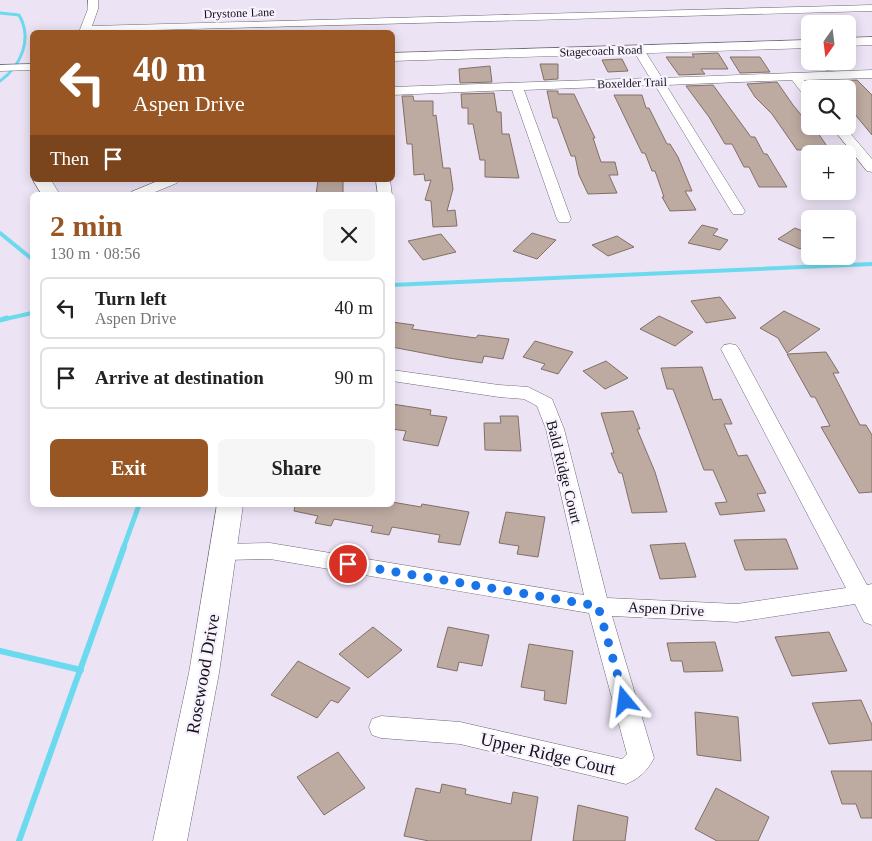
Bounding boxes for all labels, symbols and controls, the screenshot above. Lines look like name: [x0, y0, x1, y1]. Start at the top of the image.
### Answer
street label: Drystone Lane: [203, 5, 275, 21]
north arrow: [801, 15, 856, 70]
map controls: [801, 15, 856, 265]
street label: Stagecoach Road: [559, 43, 643, 59]
icon: left: [50, 50, 115, 115]
text: 40 m: [133, 50, 206, 89]
street label: Boxelder Trail: [597, 75, 668, 91]
button: search: [801, 80, 856, 135]
text: Aspen Drive: [133, 91, 245, 116]
icon: arrive: [99, 145, 127, 173]
button: +: [801, 145, 856, 200]
text: Then: [50, 148, 89, 169]
text: 2 min: [50, 209, 123, 242]
button: close: [323, 209, 375, 261]
button: −: [801, 210, 856, 265]
text: 130 m · 08:56: [50, 245, 140, 262]
text: Turn left: [95, 288, 167, 309]
icon: left: [52, 294, 80, 322]
text: 40 m: [334, 297, 373, 318]
text: Aspen Drive: [95, 310, 176, 327]
icon: arrive: [52, 364, 80, 392]
text: Arrive at destination: [95, 367, 264, 388]
text: 90 m: [334, 367, 373, 388]
street label: Bald Ridge Court: [543, 419, 585, 526]
button: Exit: [50, 439, 208, 497]
button: Share: [218, 439, 375, 497]
pin: [327, 543, 369, 585]
icon: arrive: [334, 550, 362, 578]
street label: Aspen Drive: [628, 599, 705, 619]
street label: Rosewood Drive: [183, 612, 223, 736]
position arrow: [598, 674, 650, 726]
street label: Upper Ridge Court: [479, 729, 617, 779]

